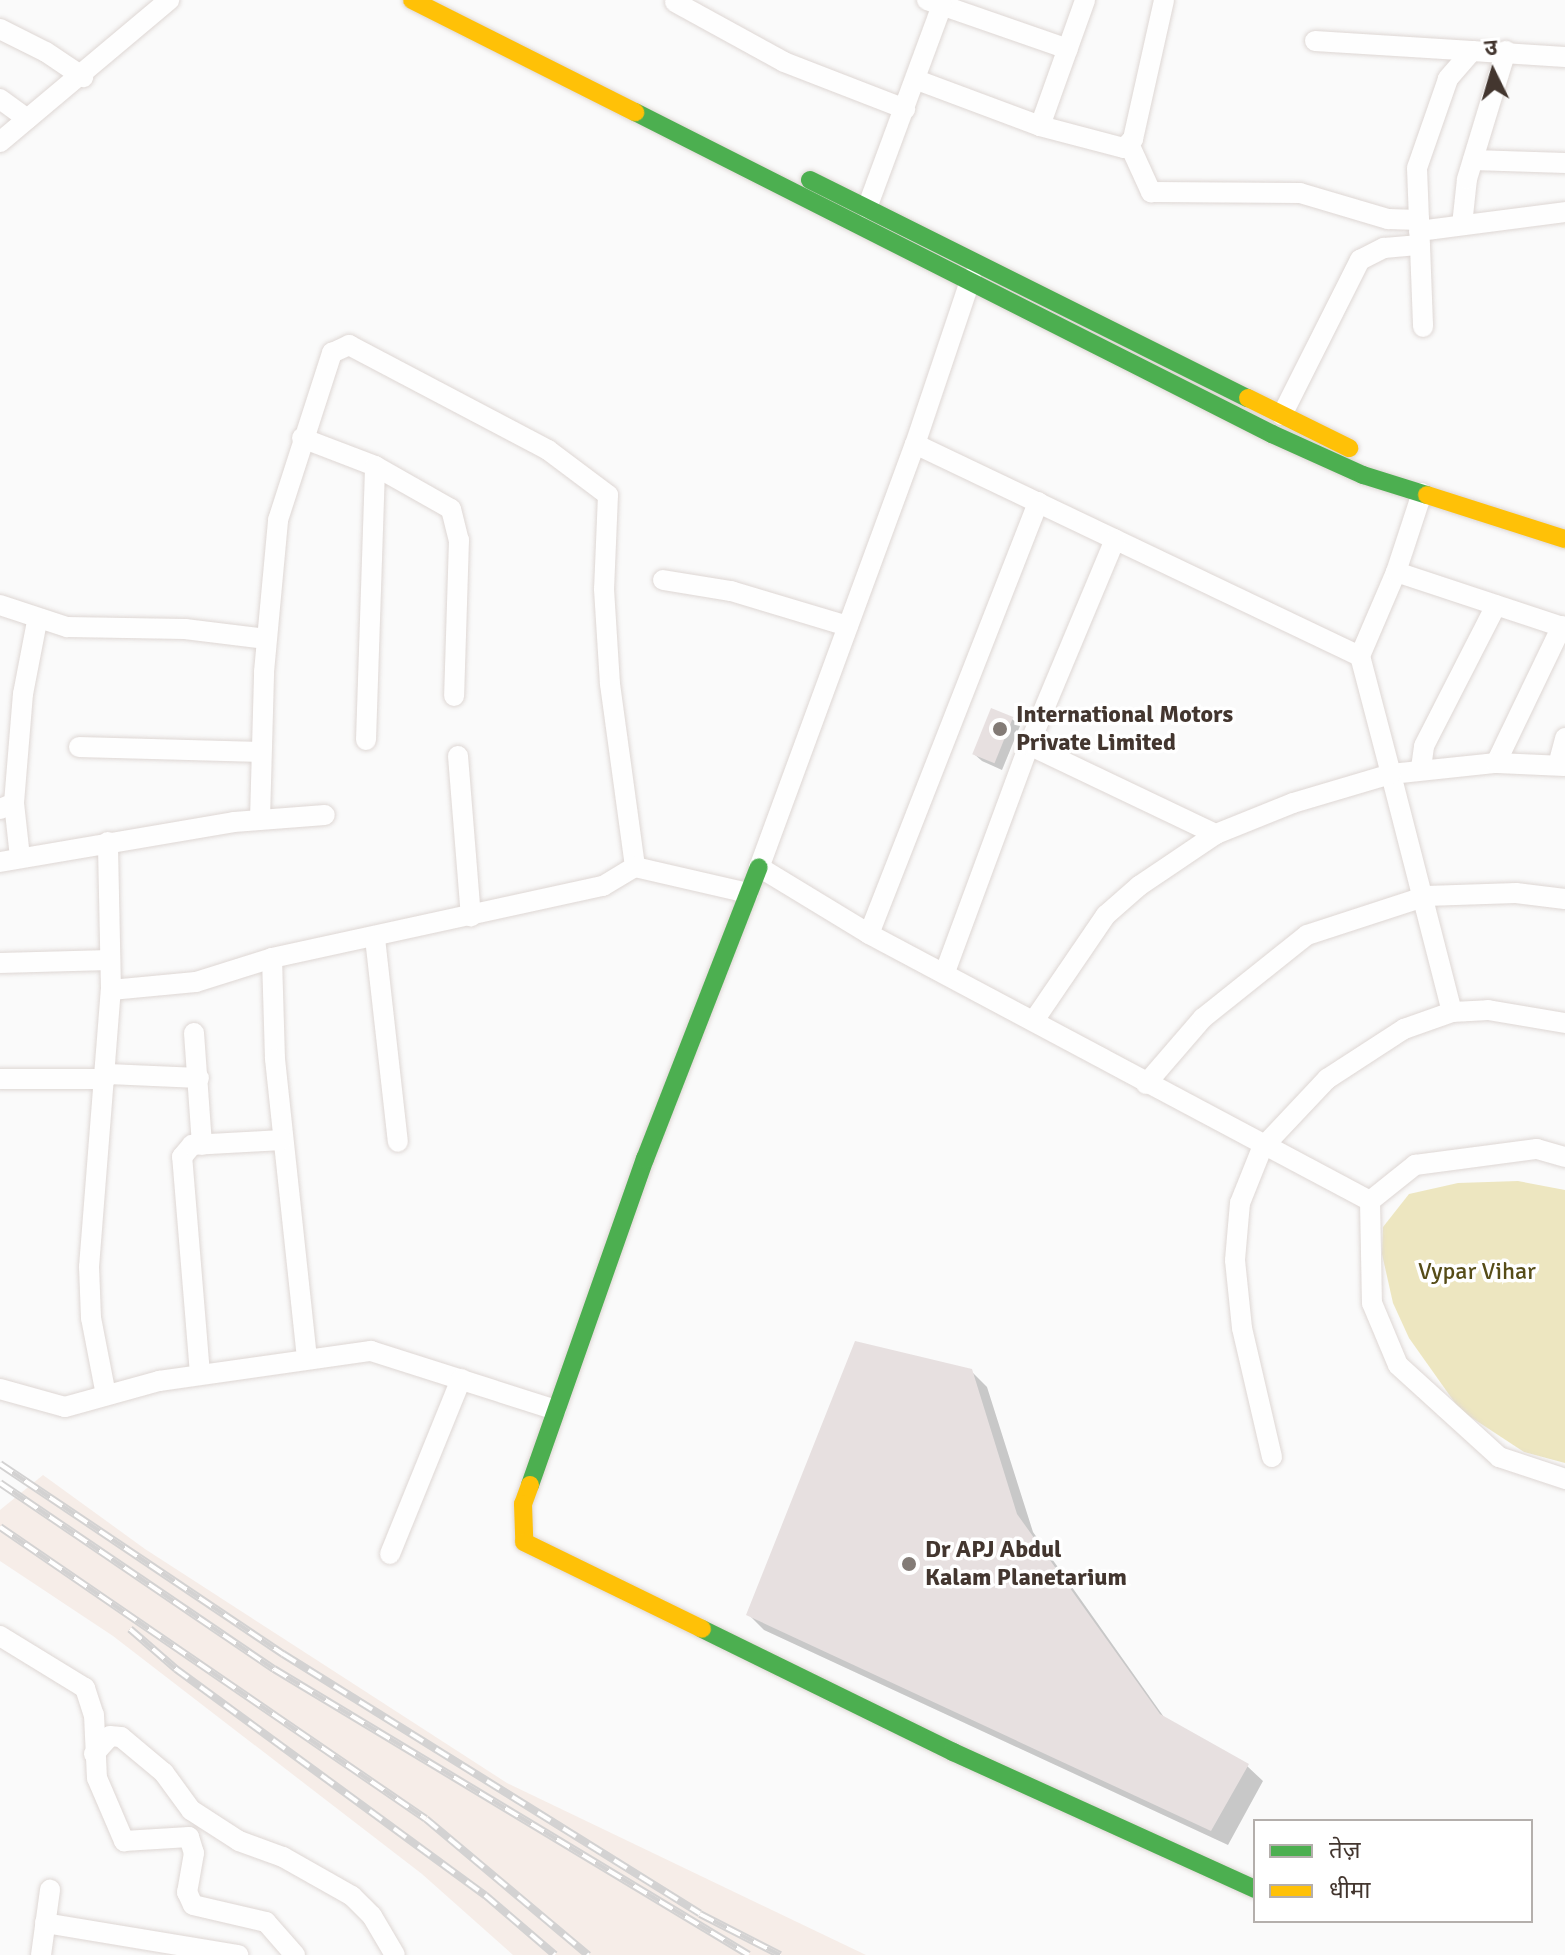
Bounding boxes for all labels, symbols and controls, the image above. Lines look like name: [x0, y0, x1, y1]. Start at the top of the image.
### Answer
north arrow: [1453, 32, 1533, 112]
text: उ: [1483, 34, 1498, 62]
place label: International Motors Private Limited: [1016, 701, 1233, 757]
marker: International Motors Private Limited: [991, 720, 1009, 738]
park label: Vypar Vihar: [1418, 1258, 1536, 1286]
place label: Dr APJ Abdul Kalam Planetarium: [925, 1536, 1127, 1592]
marker: Dr APJ Abdul Kalam Planetarium: [900, 1555, 918, 1573]
legend: [1253, 1819, 1533, 1923]
text: तेज़: [1329, 1835, 1361, 1865]
text: धीमा: [1329, 1875, 1371, 1905]

